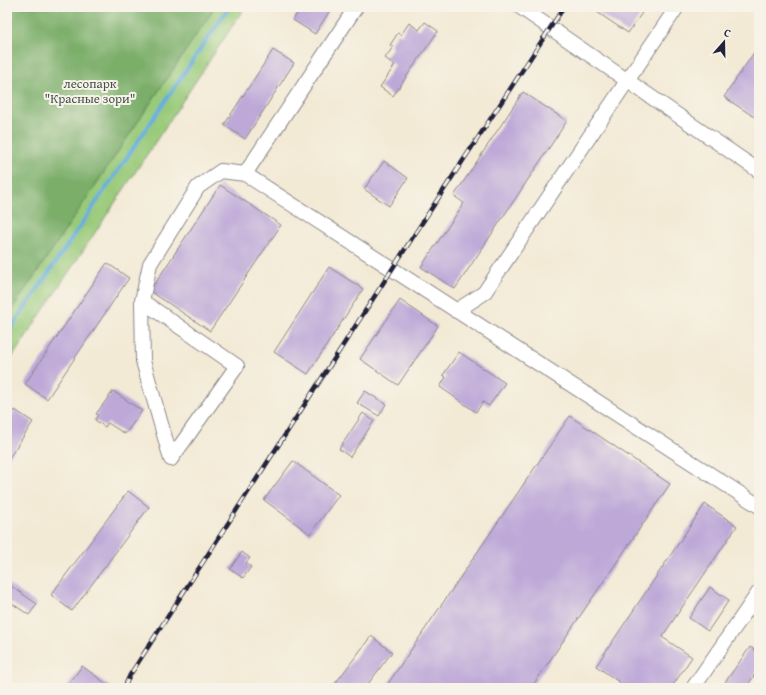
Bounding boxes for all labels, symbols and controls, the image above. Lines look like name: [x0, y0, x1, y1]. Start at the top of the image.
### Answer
north arrow: [704, 22, 744, 62]
text: С: [722, 24, 733, 41]
park label: лесопарк "Красные зори": [44, 74, 136, 108]

